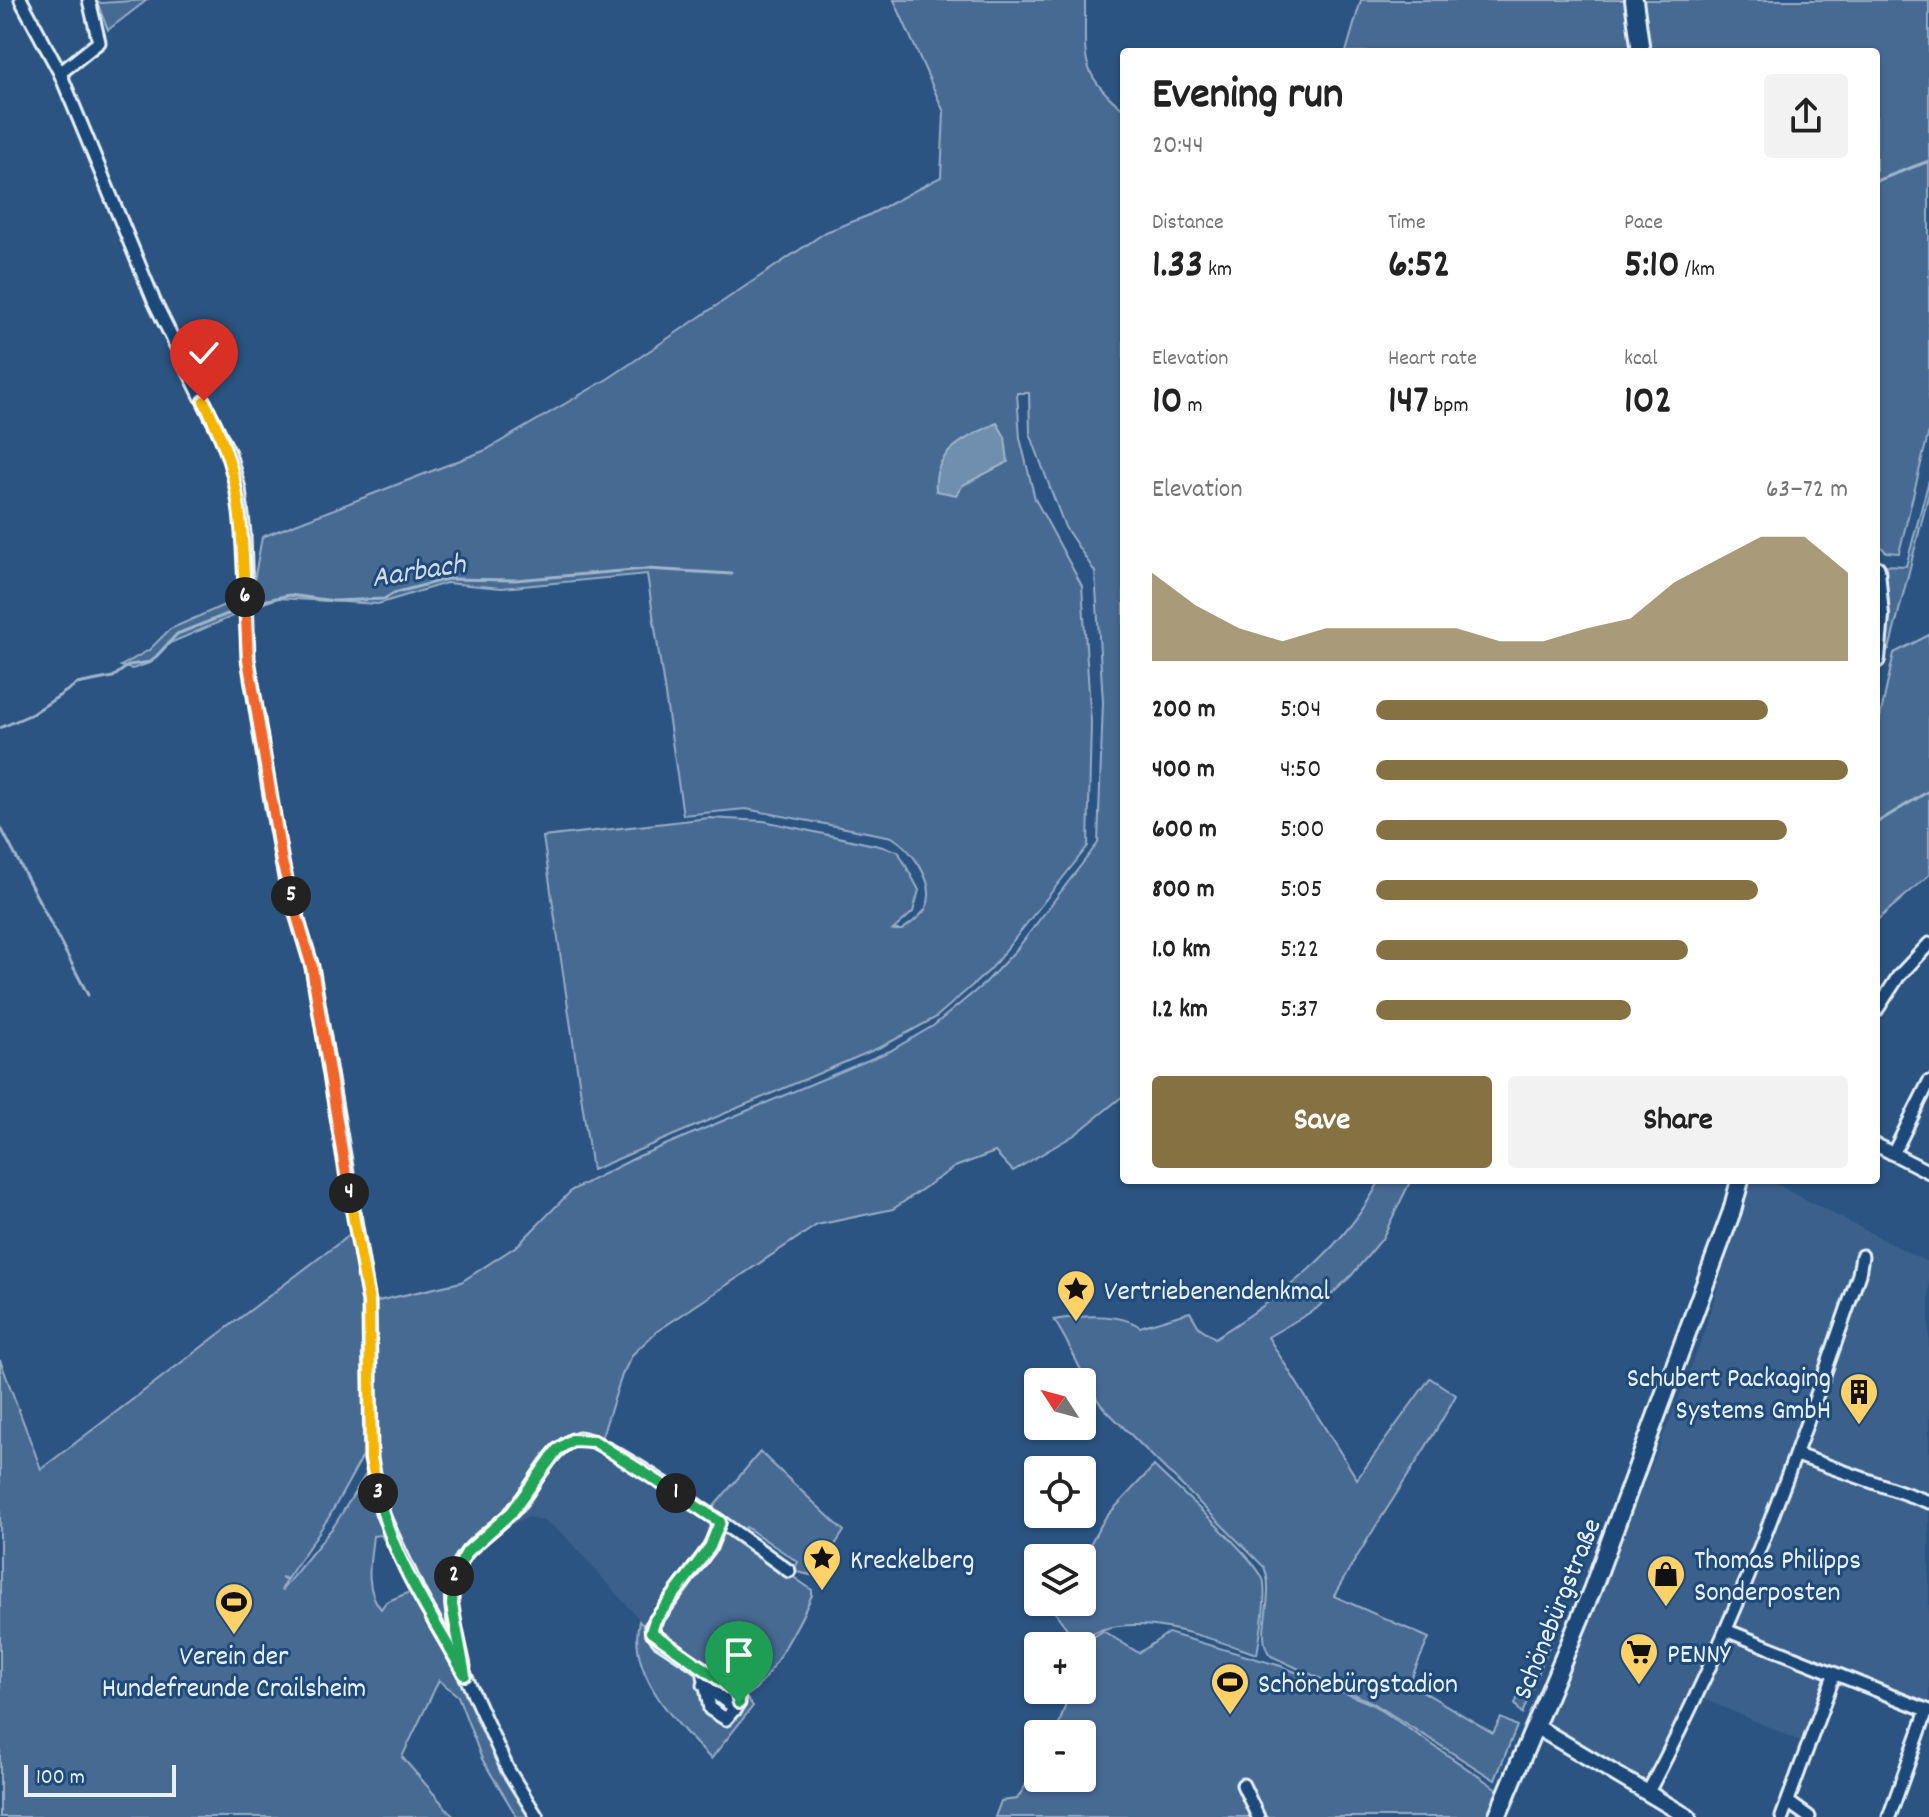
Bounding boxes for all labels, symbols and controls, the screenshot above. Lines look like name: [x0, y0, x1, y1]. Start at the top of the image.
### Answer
text: Evening run: [1152, 66, 1343, 129]
button: share: [1764, 74, 1848, 158]
text: 20:44: [1152, 128, 1203, 165]
text: Distance: [1152, 208, 1224, 239]
text: Time: [1388, 208, 1426, 239]
text: Pace: [1624, 208, 1663, 239]
text: 1.33: [1152, 239, 1203, 296]
text: 6:52: [1388, 239, 1450, 296]
text: 5:10: [1624, 239, 1680, 296]
text: km: [1203, 255, 1232, 286]
text: /km: [1680, 255, 1715, 286]
pin: [170, 319, 238, 401]
icon: check: [182, 331, 226, 375]
text: Elevation: [1152, 344, 1229, 375]
text: Heart rate: [1388, 344, 1477, 375]
text: kcal: [1624, 344, 1657, 375]
text: 10: [1152, 375, 1183, 432]
text: 147: [1388, 375, 1429, 432]
text: 102: [1624, 375, 1672, 432]
text: m: [1183, 391, 1203, 422]
text: bpm: [1429, 391, 1469, 422]
text: Elevation: [1152, 472, 1242, 509]
text: 63–72 m: [1766, 472, 1848, 509]
water label: Aarbach: [369, 545, 470, 602]
pin: 6: [225, 577, 265, 617]
text: 6: [240, 581, 250, 612]
text: 200 m: [1152, 692, 1216, 729]
text: 5:04: [1280, 692, 1321, 729]
text: 400 m: [1152, 752, 1215, 789]
text: 4:50: [1280, 752, 1321, 789]
text: 600 m: [1152, 812, 1217, 849]
text: 5:00: [1280, 812, 1325, 849]
text: 800 m: [1152, 872, 1215, 909]
text: 5:05: [1280, 872, 1323, 909]
pin: 5: [271, 876, 311, 916]
text: 5: [286, 880, 296, 911]
text: 1.0 km: [1152, 932, 1211, 969]
text: 5:22: [1280, 932, 1319, 969]
text: 1.2 km: [1152, 992, 1208, 1029]
text: 5:37: [1280, 992, 1318, 1029]
button: Save: [1152, 1076, 1492, 1168]
button: Share: [1508, 1076, 1848, 1168]
pin: 4: [329, 1173, 369, 1213]
text: 4: [344, 1177, 354, 1208]
place icon: Vertriebenendenkmal: [1055, 1268, 1097, 1323]
place label: Vertriebenendenkmal: [1104, 1274, 1330, 1314]
place label: Schubert Packaging Systems GmbH: [1627, 1361, 1831, 1433]
north arrow: [1024, 1368, 1096, 1440]
map controls: [1024, 1368, 1096, 1792]
building icon: Schubert Packaging Systems GmbH: [1838, 1371, 1880, 1426]
button: locate: [1024, 1456, 1096, 1528]
pin: 3: [358, 1473, 398, 1513]
pin: 1: [656, 1473, 696, 1513]
text: 3: [373, 1477, 383, 1508]
text: 1: [674, 1477, 678, 1508]
street label: Schönebürgstraße: [1505, 1513, 1614, 1706]
place icon: Kreckelberg: [801, 1537, 843, 1592]
place label: Kreckelberg: [850, 1543, 974, 1583]
place label: Thomas Philipps Sonderposten: [1694, 1543, 1861, 1615]
button: layers: [1024, 1544, 1096, 1616]
shop icon: Thomas Philipps Sonderposten: [1645, 1553, 1687, 1608]
pin: 2: [434, 1556, 474, 1596]
text: 2: [449, 1560, 459, 1591]
sports icon: Verein der Hundefreunde Crailsheim: [213, 1581, 255, 1636]
pin: [705, 1621, 773, 1703]
supermarket icon: PENNY: [1618, 1631, 1660, 1686]
button: +: [1024, 1632, 1096, 1704]
icon: arrive: [717, 1633, 761, 1677]
place label: PENNY: [1667, 1637, 1731, 1677]
place label: Verein der Hundefreunde Crailsheim: [102, 1639, 366, 1711]
sports icon: Schönebürgstadion: [1209, 1661, 1251, 1716]
place label: Schönebürgstadion: [1258, 1667, 1458, 1707]
button: −: [1024, 1720, 1096, 1792]
scale bar: [24, 1761, 176, 1797]
text: 100 m: [36, 1763, 85, 1794]

